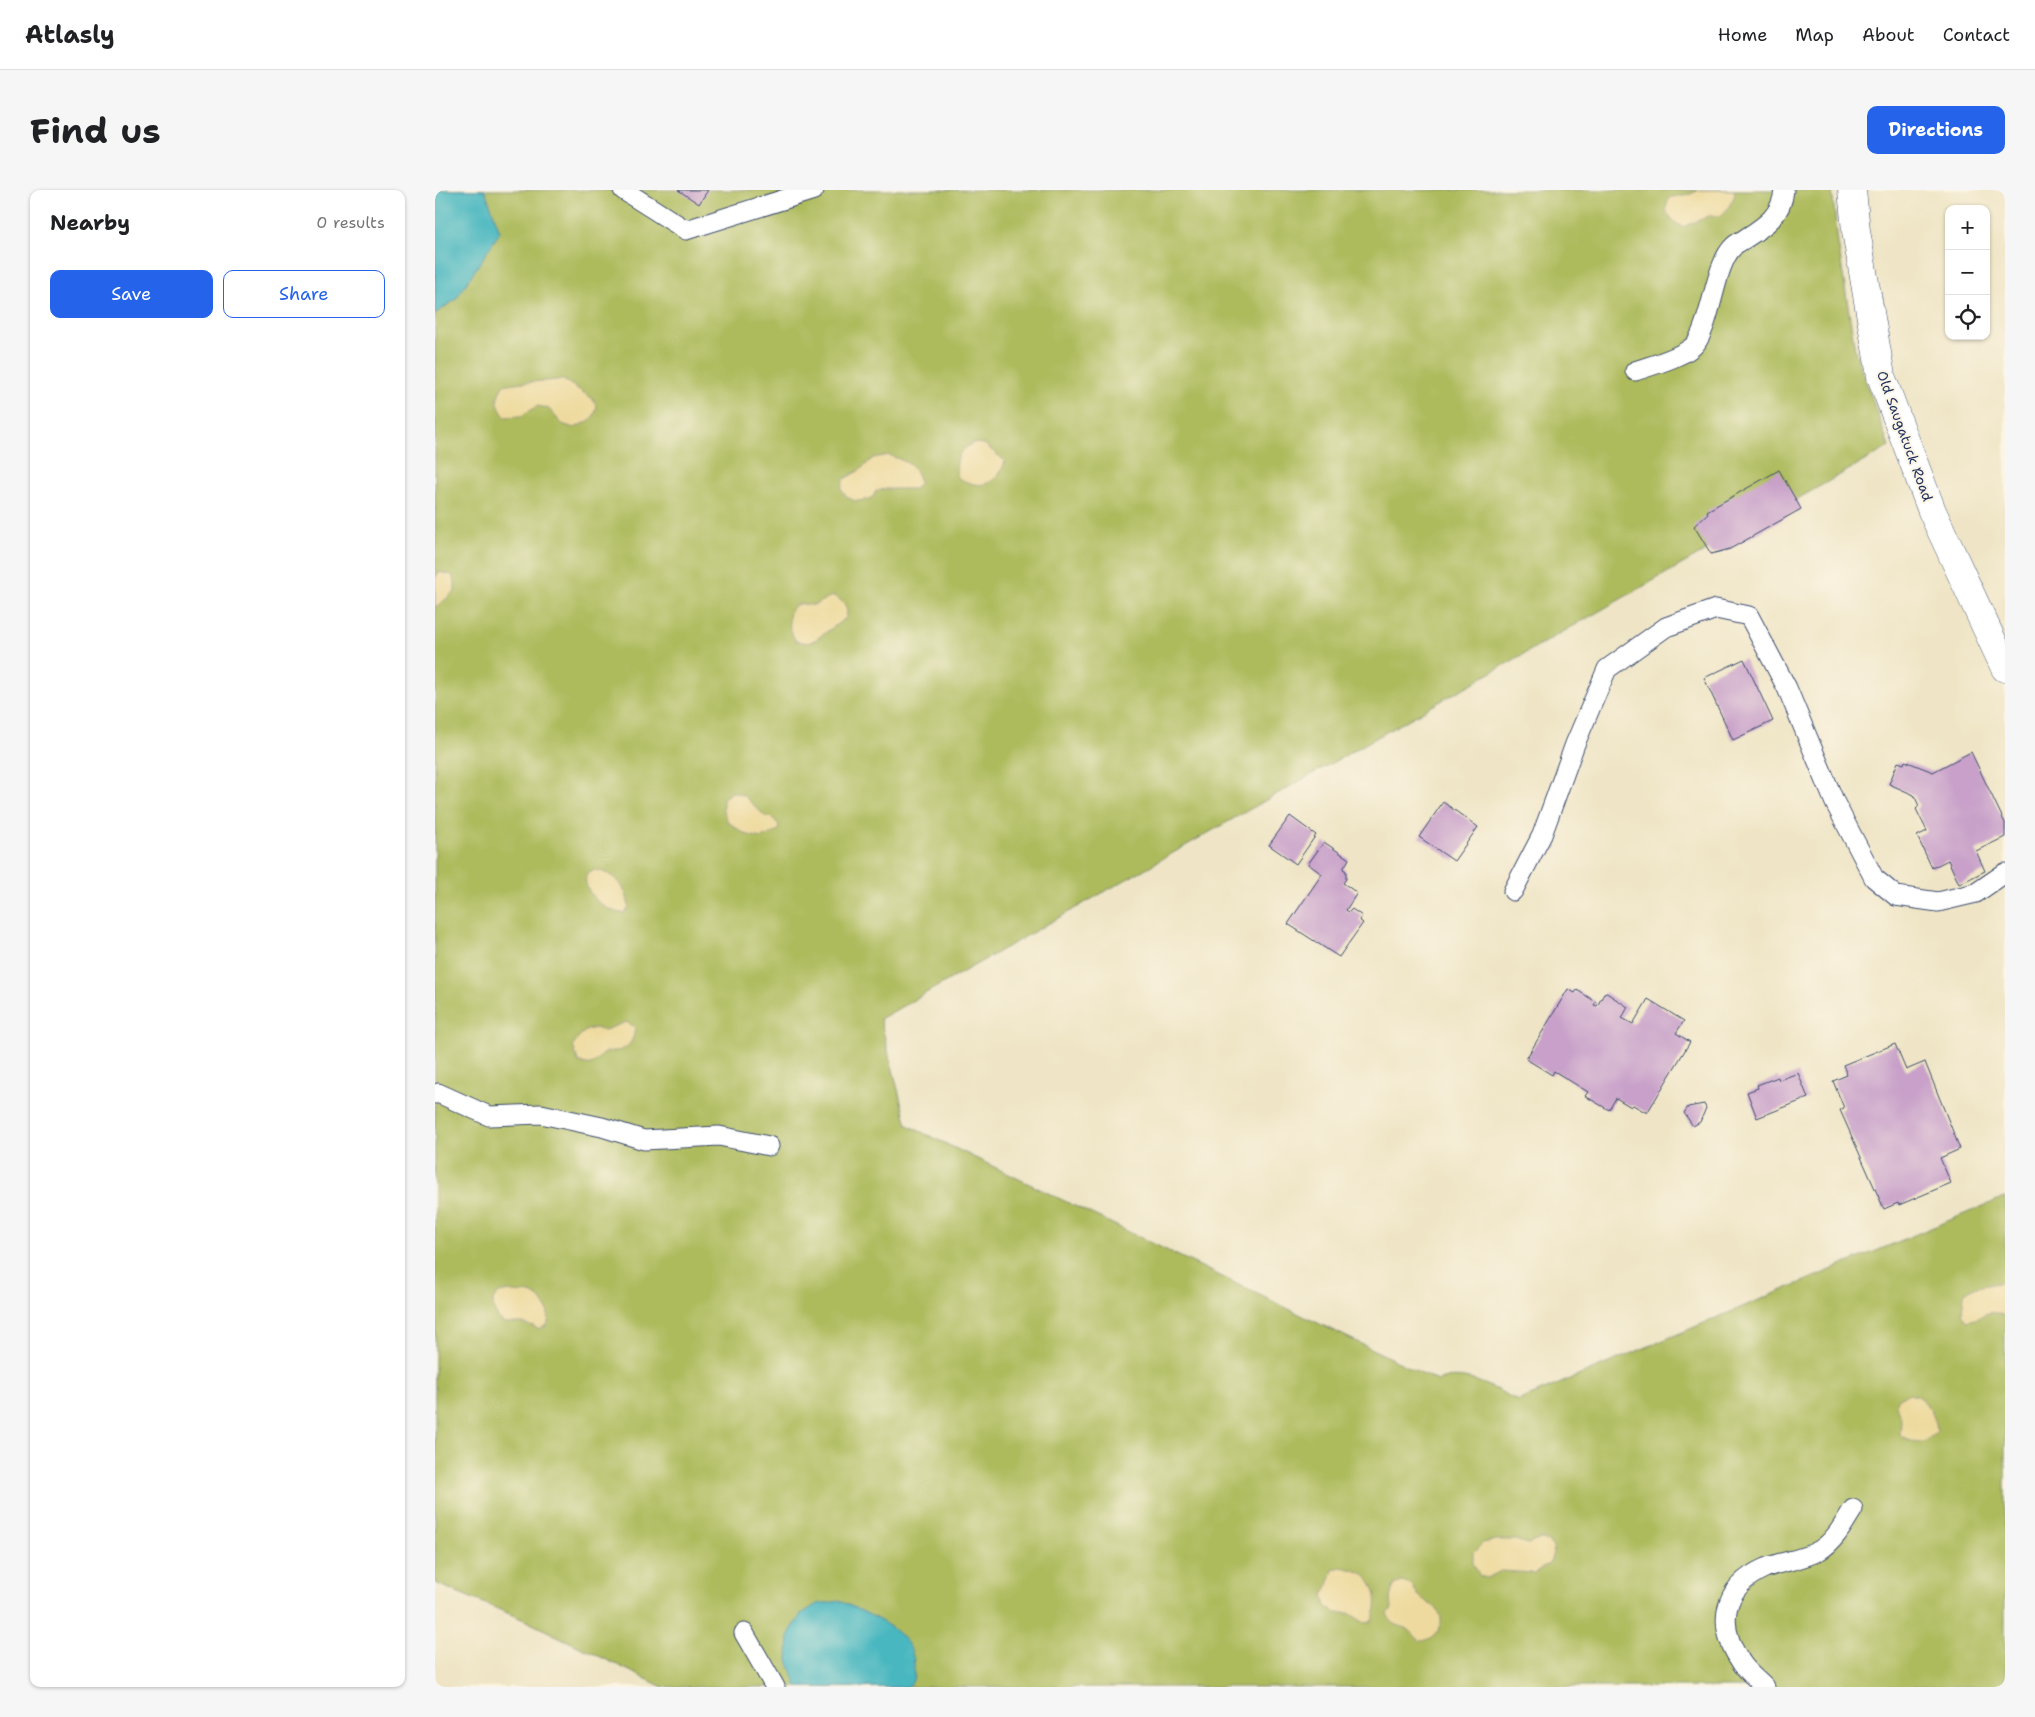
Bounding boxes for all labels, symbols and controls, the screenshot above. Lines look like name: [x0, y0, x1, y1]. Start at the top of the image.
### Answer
text: Atlasly: [25, 19, 115, 51]
text: Home: [1718, 23, 1767, 47]
text: Map: [1795, 23, 1834, 47]
text: About: [1862, 23, 1915, 47]
text: Contact: [1943, 23, 2010, 47]
button: Directions: [1867, 106, 2005, 154]
text: Find us: [30, 107, 161, 154]
map controls: [1945, 205, 1990, 340]
button: +: [1945, 205, 1990, 250]
text: Nearby: [50, 209, 130, 237]
text: 0 results: [316, 212, 385, 233]
button: −: [1945, 250, 1990, 295]
button: Save: [50, 270, 213, 318]
button: Share: [223, 270, 385, 318]
button: locate: [1945, 295, 1990, 340]
street label: Old Saugatuck Road: [1873, 368, 1937, 504]

